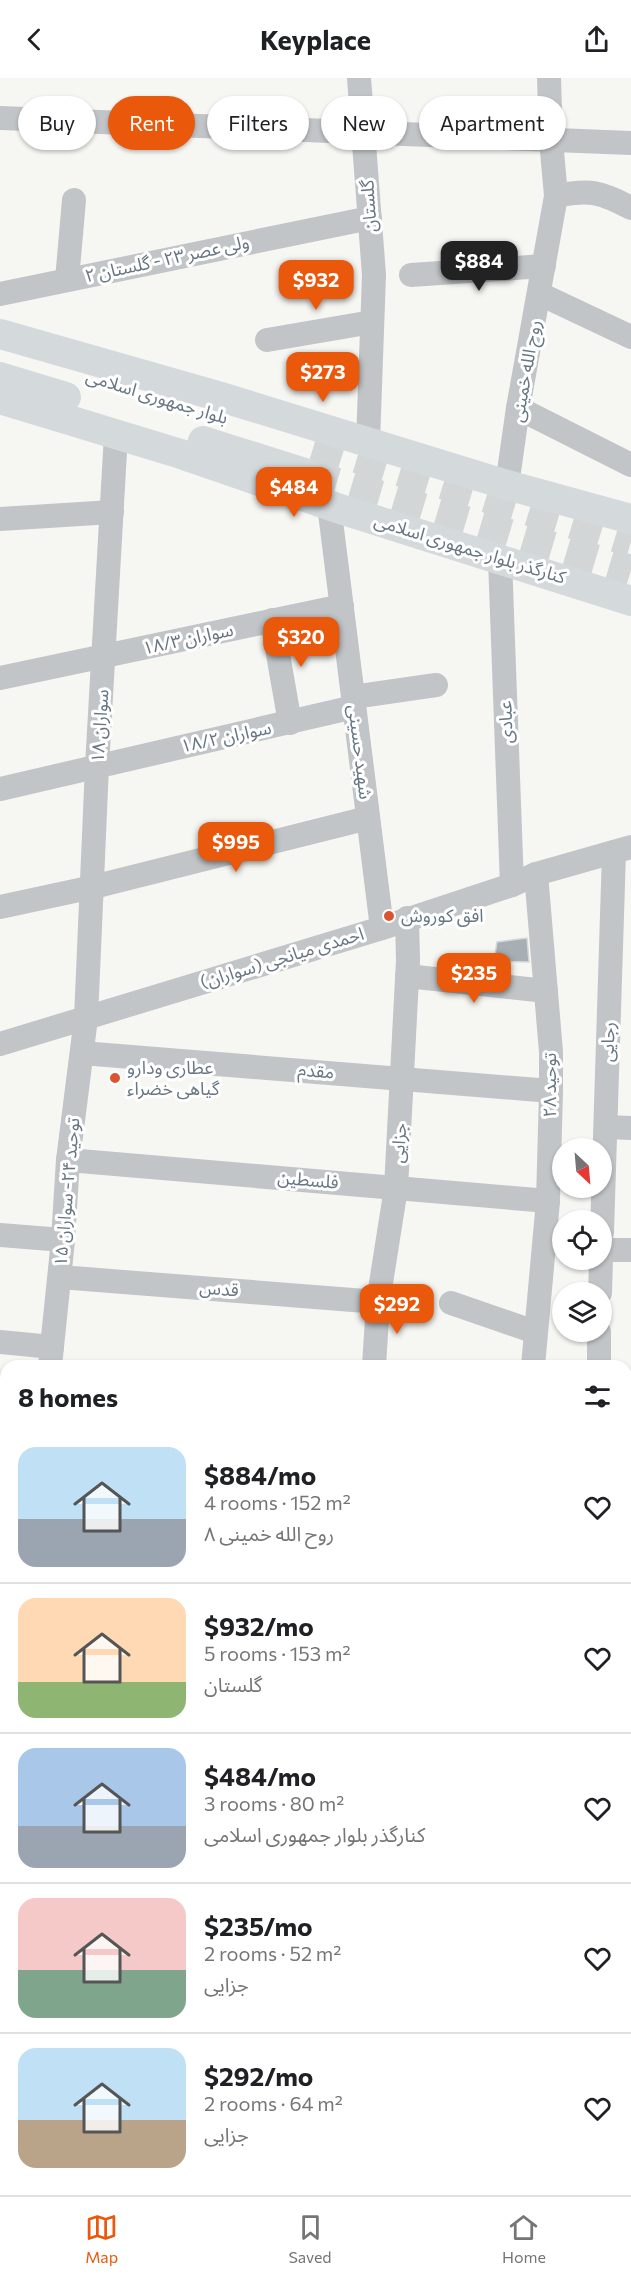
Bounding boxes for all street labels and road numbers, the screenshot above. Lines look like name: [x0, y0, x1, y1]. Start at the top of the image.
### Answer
street label: گلستان: [355, 179, 382, 233]
street label: ولی عصر ۲۳ - گلستان ۲: [83, 230, 251, 287]
street label: روح الله خمینی: [505, 318, 548, 424]
street label: بلوار جمهوری اسلامی: [83, 364, 231, 429]
street label: کنارگذر بلوار جمهوری اسلامی: [372, 508, 569, 589]
street label: سواران ۱۸/۳: [141, 618, 235, 659]
street label: سواران ۱۸: [85, 688, 114, 764]
street label: عبادی: [493, 700, 518, 744]
street label: شهید حسینی: [343, 703, 378, 800]
street label: سواران ۱۸/۲: [179, 716, 273, 757]
street label: احمدی میانجی (سواران): [197, 922, 366, 993]
street label: رجایی: [595, 1021, 620, 1063]
street label: توحید ۲۸: [538, 1053, 561, 1117]
street label: مقدم: [297, 1057, 335, 1087]
street label: توحید ۲۴- سواران ۱۵: [49, 1116, 84, 1267]
street label: جزایی: [386, 1122, 411, 1164]
street label: فلسطین: [276, 1165, 340, 1194]
street label: قدس: [199, 1276, 239, 1301]

